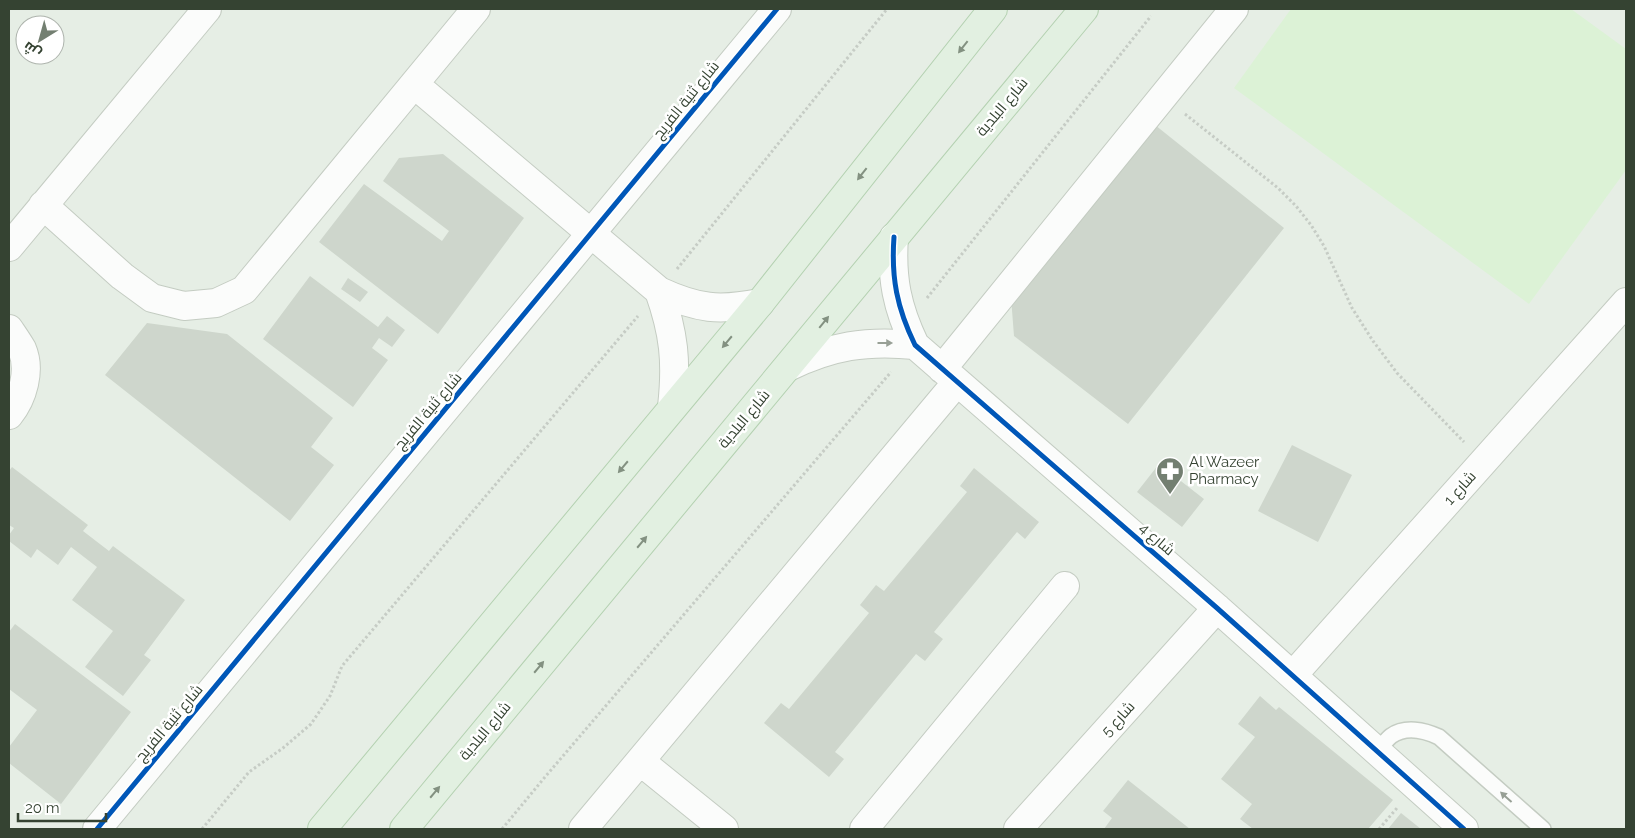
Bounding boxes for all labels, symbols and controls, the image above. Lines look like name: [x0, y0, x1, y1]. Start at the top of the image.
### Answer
north arrow: [15, 15, 65, 65]
text: ش: [20, 38, 45, 62]
one-way arrow: [957, 40, 968, 53]
street label: شارع ثنية الفريج: [649, 57, 724, 144]
street label: شارع البلدية: [972, 74, 1033, 141]
one-way arrow: [856, 168, 867, 181]
one-way arrow: [819, 316, 830, 329]
one-way arrow: [722, 335, 733, 348]
one-way arrow: [877, 339, 893, 347]
street label: شارع ثنية الفريج: [391, 369, 467, 454]
street label: شارع البلدية: [714, 386, 775, 453]
place label: Al Wazeer Pharmacy: [1189, 453, 1260, 488]
pharmacy icon: Al Wazeer Pharmacy: [1155, 456, 1185, 495]
one-way arrow: [617, 460, 628, 473]
street label: شارع 1: [1440, 467, 1481, 510]
street label: شارع 4: [1134, 519, 1178, 561]
one-way arrow: [637, 536, 648, 549]
one-way arrow: [533, 661, 544, 674]
street label: شارع ثنية الفريج: [132, 681, 208, 766]
street label: شارع البلدية: [455, 698, 516, 765]
street label: شارع 5: [1098, 698, 1140, 742]
one-way arrow: [429, 785, 440, 798]
scale bar: [18, 790, 105, 822]
one-way arrow: [1501, 791, 1513, 803]
text: 20 m: [25, 799, 60, 817]

